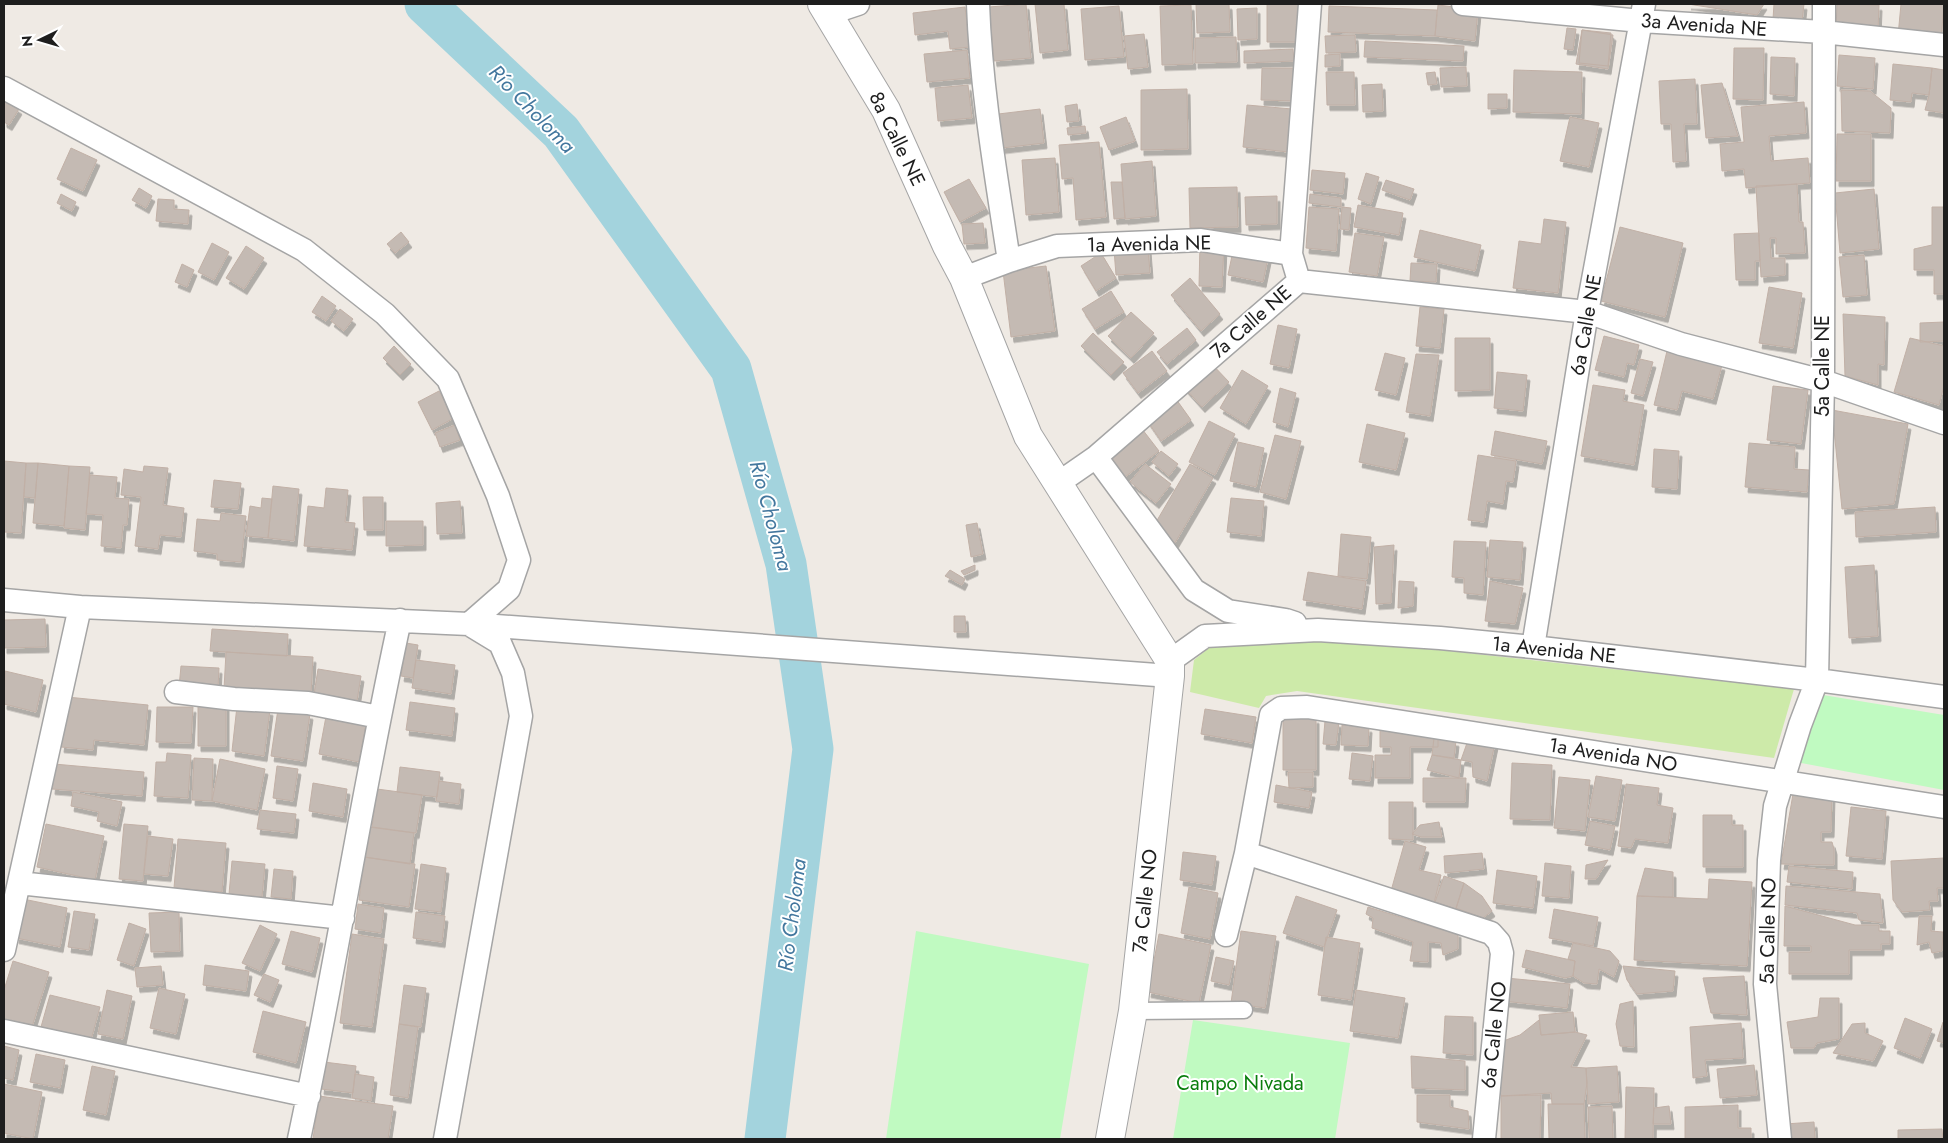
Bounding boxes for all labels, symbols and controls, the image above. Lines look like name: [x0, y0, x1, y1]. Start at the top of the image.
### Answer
street label: 3a Avenida NE: [1640, 6, 1768, 44]
north arrow: [15, 15, 65, 65]
text: N: [17, 35, 37, 48]
water label: Río Choloma: [482, 58, 582, 160]
street label: 8a Calle NE: [862, 87, 932, 191]
street label: 1a Avenida NE: [1086, 228, 1212, 260]
street label: 6a Calle NE: [1563, 272, 1609, 378]
street label: 7a Calle NE: [1204, 278, 1298, 366]
street label: 5a Calle NE: [1808, 315, 1837, 417]
water label: Río Choloma: [742, 457, 800, 575]
street label: 1a Avenida NE: [1490, 629, 1618, 671]
street label: 1a Avenida NO: [1547, 731, 1679, 779]
street label: 7a Calle NO: [1125, 848, 1165, 954]
water label: Río Choloma: [770, 857, 814, 973]
street label: 5a Calle NO: [1753, 877, 1783, 985]
street label: 6a Calle NO: [1474, 980, 1514, 1090]
park label: Campo Nivada: [1176, 1069, 1304, 1098]

